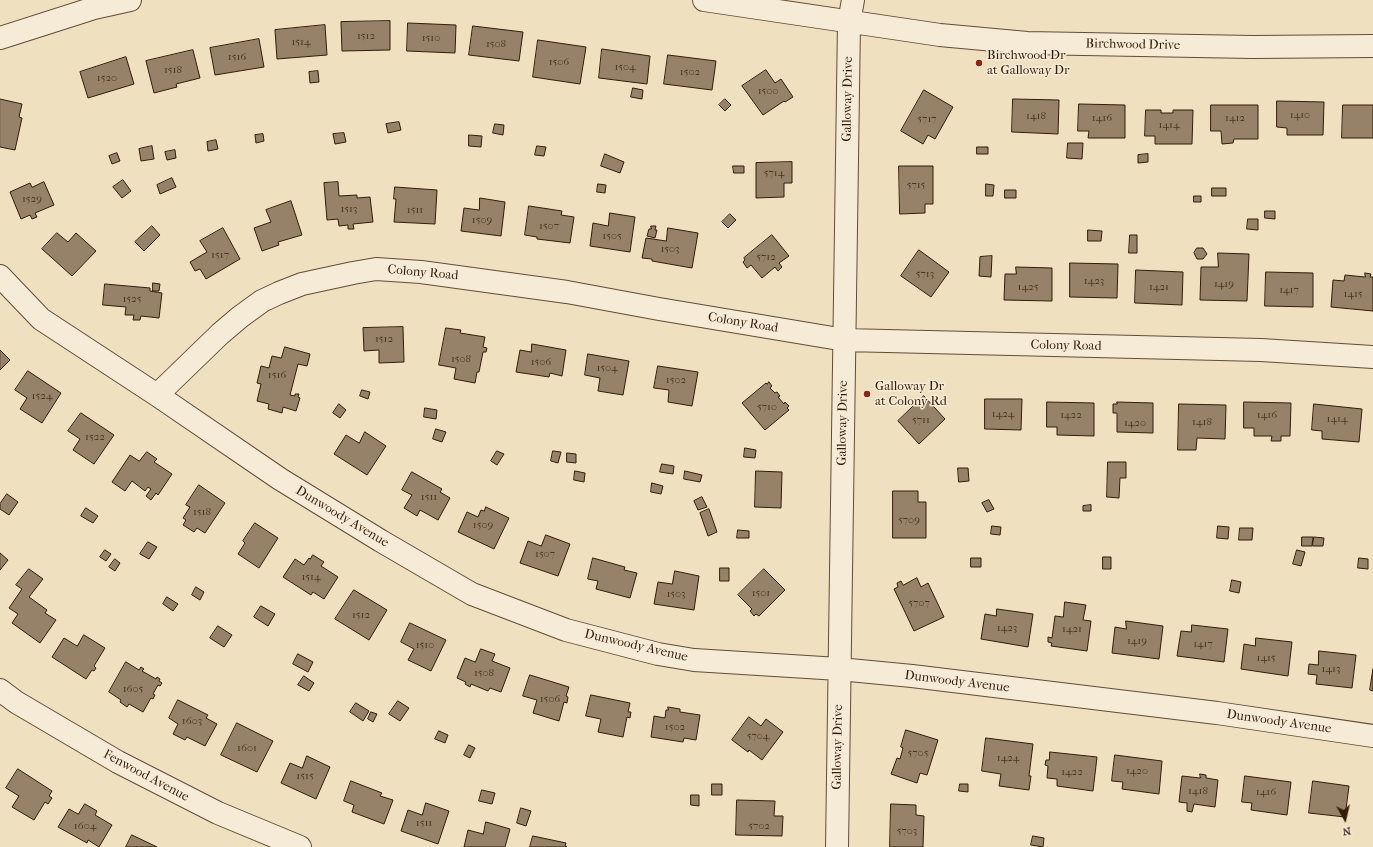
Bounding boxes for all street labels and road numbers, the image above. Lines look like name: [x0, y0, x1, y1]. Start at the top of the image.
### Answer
street label: Birchwood Drive: [1086, 36, 1180, 54]
street label: Galloway Drive: [839, 56, 857, 142]
street label: Colony Road: [387, 262, 459, 284]
street label: Colony Road: [707, 310, 779, 336]
street label: Colony Road: [1030, 338, 1102, 354]
street label: Galloway Drive: [834, 380, 852, 466]
street label: Dunwoody Avenue: [293, 483, 391, 551]
street label: Dunwoody Avenue: [583, 627, 689, 665]
street label: Dunwoody Avenue: [904, 668, 1010, 696]
street label: Galloway Drive: [829, 704, 847, 790]
street label: Dunwoody Avenue: [1226, 707, 1332, 737]
street label: Fenwood Avenue: [100, 747, 192, 805]

